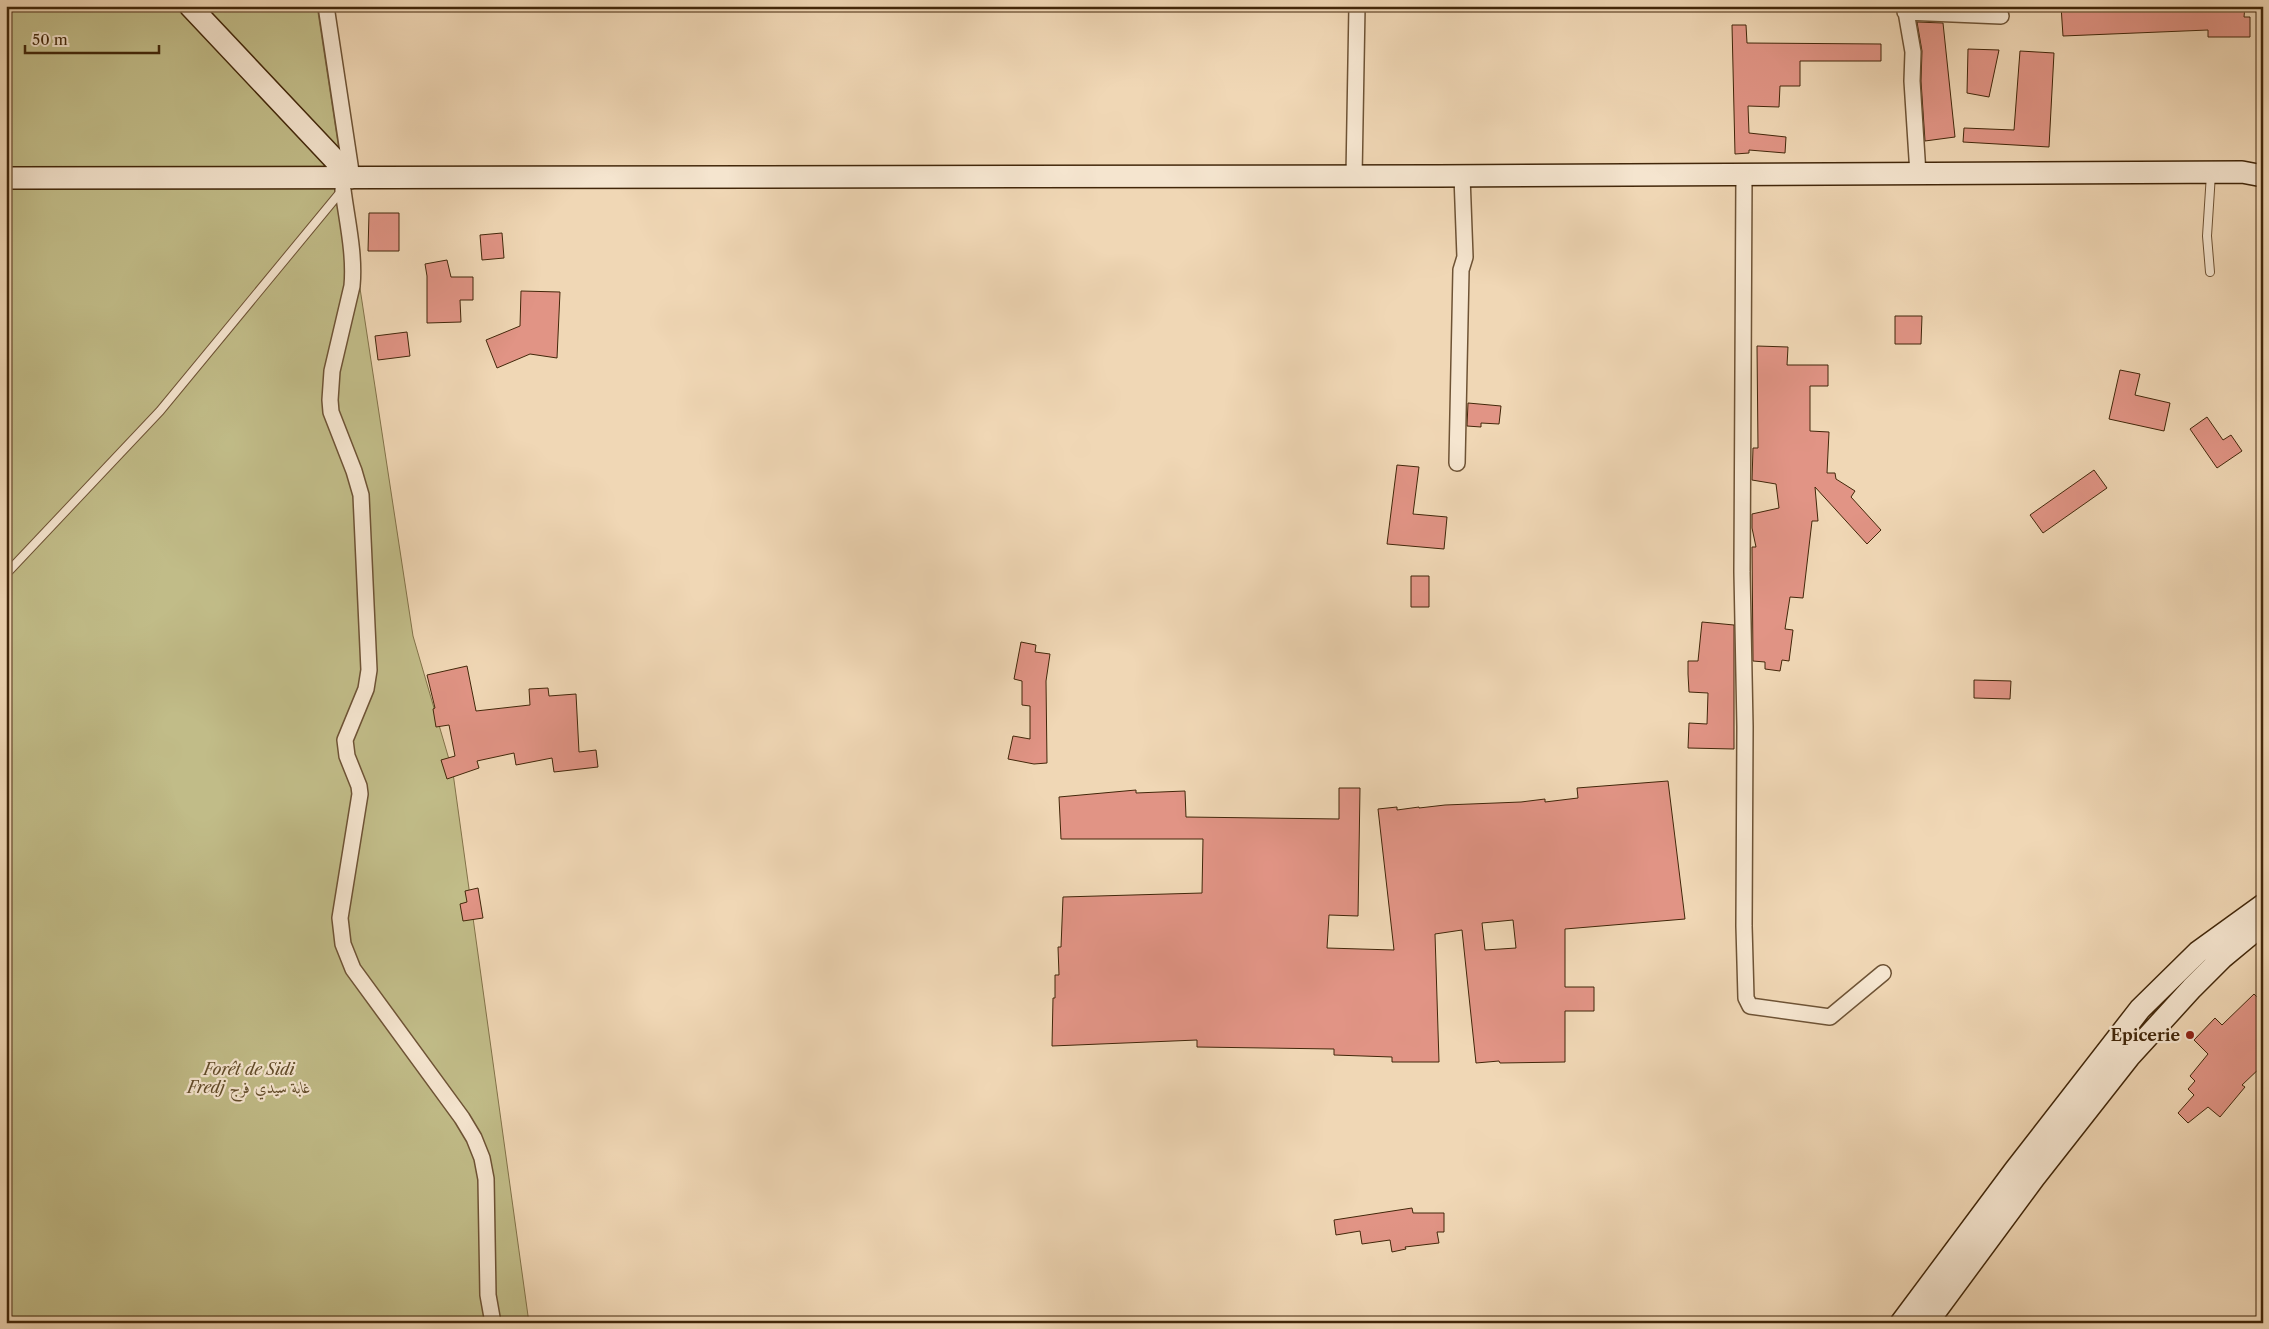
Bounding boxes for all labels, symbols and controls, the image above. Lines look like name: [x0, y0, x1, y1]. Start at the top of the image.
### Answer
scale bar: [25, 22, 159, 54]
text: 50 m: [32, 30, 68, 49]
place label: Epicerie: [2111, 1025, 2180, 1045]
marker: Epicerie: [2184, 1029, 2196, 1041]
park label: Forêt de Sidi Fredj غابة سيدي فرج: [185, 1059, 311, 1102]

